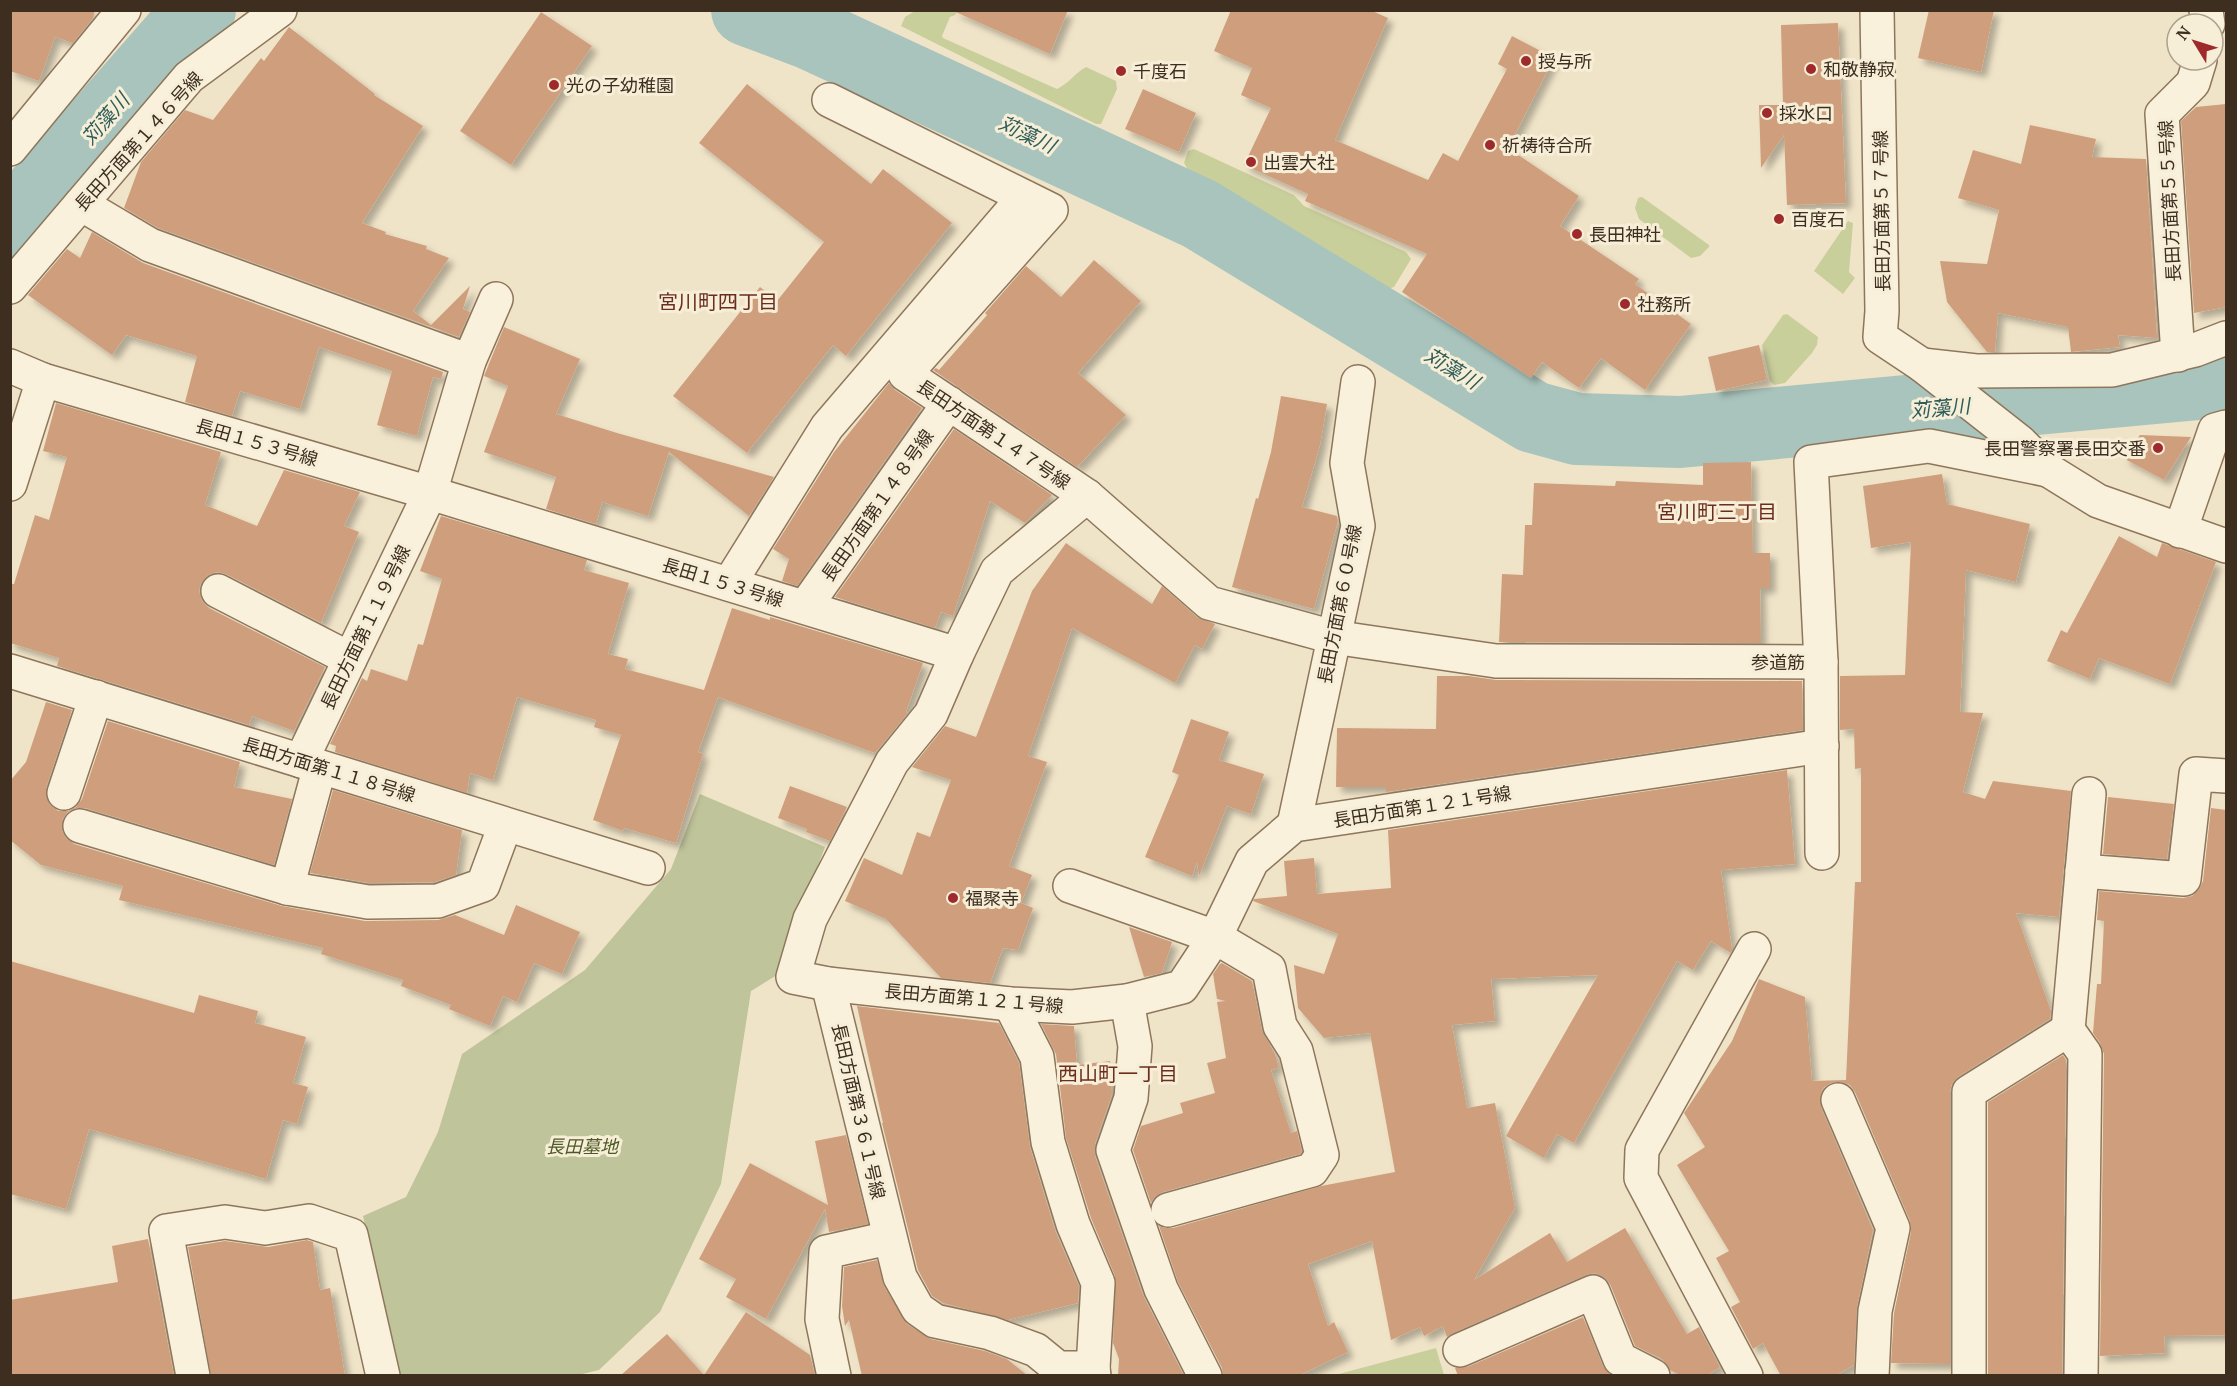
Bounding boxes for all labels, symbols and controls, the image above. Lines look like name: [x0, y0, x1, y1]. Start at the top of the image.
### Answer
north arrow: [2165, 12, 2225, 72]
text: N: [2171, 21, 2196, 44]
place label: 授与所: [1538, 49, 1592, 73]
marker: 授与所: [1519, 54, 1533, 68]
place label: 和敬静寂: [1823, 57, 1895, 81]
place label: 千度石: [1133, 59, 1187, 83]
marker: 和敬静寂: [1804, 62, 1818, 76]
marker: 千度石: [1114, 64, 1128, 78]
street label: 長田方面第１４６号線: [69, 66, 207, 216]
place label: 光の子幼稚園: [566, 73, 674, 97]
marker: 光の子幼稚園: [547, 78, 561, 92]
water label: 苅藻川: [75, 86, 136, 150]
place label: 採水口: [1779, 101, 1833, 125]
marker: 採水口: [1760, 106, 1774, 120]
water label: 苅藻川: [994, 109, 1062, 160]
street label: 長田方面第５５号線: [2153, 119, 2185, 283]
street label: 長田方面第５７号線: [1868, 130, 1894, 292]
place label: 祈祷待合所: [1502, 133, 1592, 157]
marker: 祈祷待合所: [1483, 138, 1497, 152]
place label: 出雲大社: [1263, 150, 1335, 174]
marker: 出雲大社: [1244, 155, 1258, 169]
place label: 百度石: [1791, 207, 1845, 231]
marker: 百度石: [1772, 212, 1786, 226]
place label: 長田神社: [1589, 222, 1661, 246]
marker: 長田神社: [1570, 227, 1584, 241]
district label: 宮川町四丁目: [658, 288, 778, 315]
place label: 社務所: [1637, 292, 1691, 316]
marker: 社務所: [1618, 297, 1632, 311]
water label: 苅藻川: [1419, 341, 1486, 396]
street label: 長田方面第１４７号線: [913, 374, 1075, 494]
water label: 苅藻川: [1909, 392, 1973, 424]
street label: 長田１５３号線: [193, 413, 321, 471]
street label: 長田方面第１４８号線: [816, 424, 938, 586]
place label: 長田警察署長田交番: [1984, 436, 2146, 460]
marker: 長田警察署長田交番: [2151, 441, 2165, 455]
district label: 宮川町三丁目: [1657, 498, 1777, 525]
street label: 長田方面第６０号線: [1312, 522, 1366, 686]
street label: 長田方面第１１９号線: [315, 541, 415, 713]
street label: 長田１５３号線: [659, 552, 787, 612]
street label: 参道筋: [1751, 650, 1805, 674]
street label: 長田方面第１１８号線: [239, 731, 419, 807]
street label: 長田方面第１２１号線: [1331, 780, 1513, 832]
place label: 福聚寺: [965, 886, 1019, 910]
marker: 福聚寺: [946, 891, 960, 905]
street label: 長田方面第１２１号線: [883, 978, 1065, 1018]
street label: 長田方面第３６１号線: [827, 1021, 891, 1201]
district label: 西山町一丁目: [1058, 1060, 1178, 1087]
park label: 長田墓地: [546, 1134, 620, 1158]

